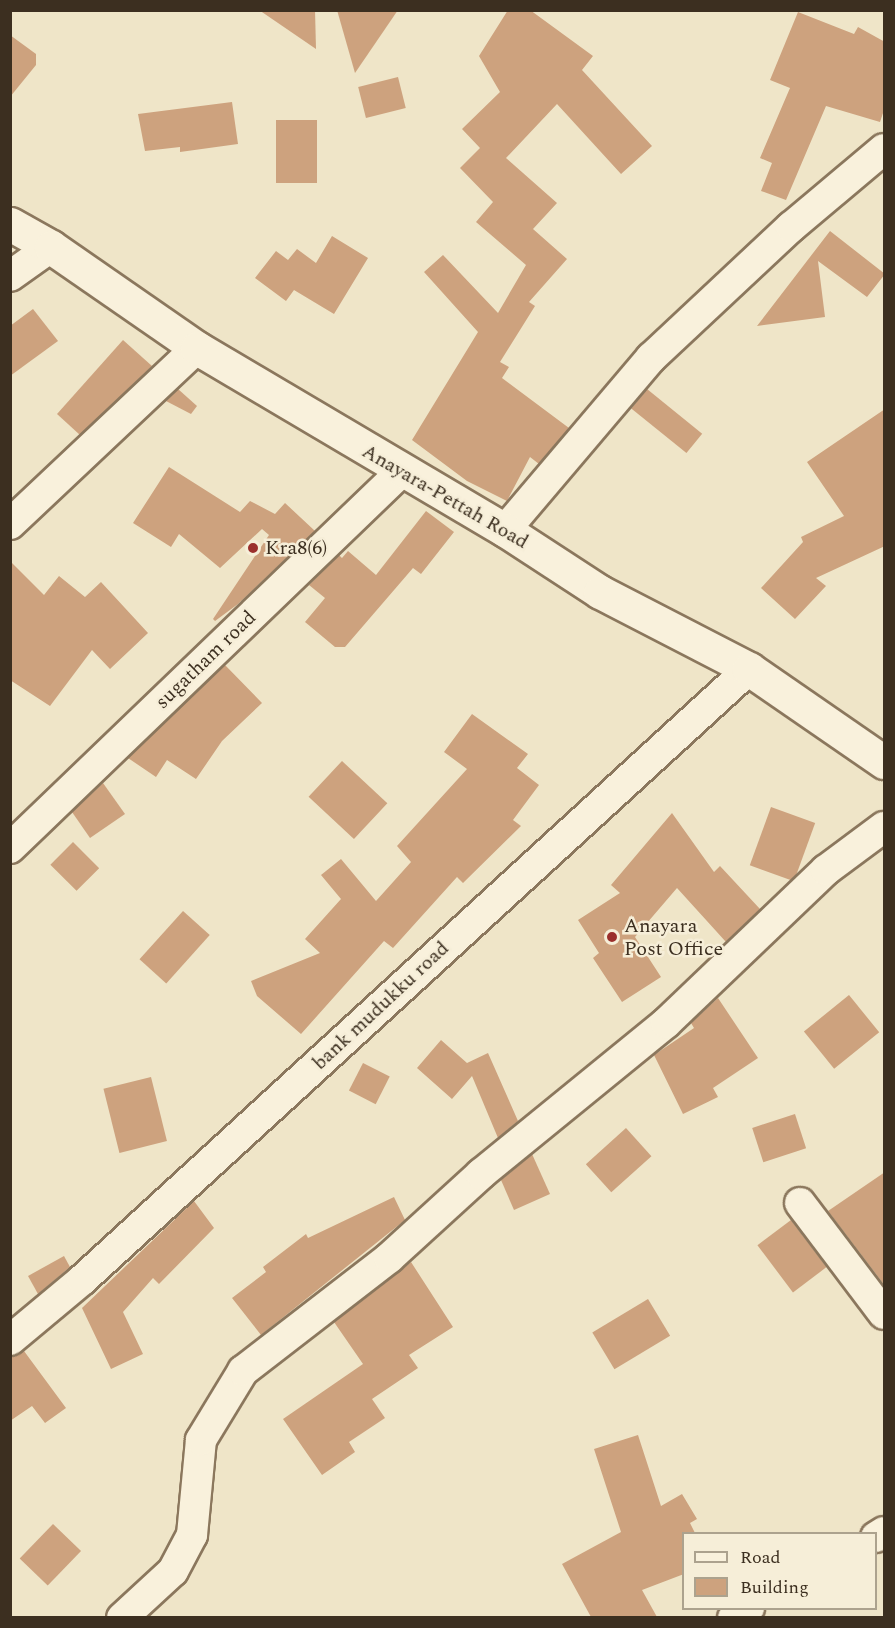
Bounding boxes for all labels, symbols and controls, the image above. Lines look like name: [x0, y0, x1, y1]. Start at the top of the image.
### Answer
street label: Anayara-Pettah Road: [357, 440, 533, 554]
place label: Kra8(6): [265, 536, 327, 560]
marker: Kra8(6): [246, 541, 260, 555]
street label: sugatham road: [151, 606, 261, 714]
place label: Anayara Post Office: [624, 914, 723, 961]
marker: Anayara Post Office: [605, 930, 619, 944]
street label: bank mudukku road: [308, 937, 454, 1075]
legend: [682, 1532, 877, 1610]
text: Road: [740, 1544, 781, 1571]
text: Building: [740, 1574, 809, 1601]

